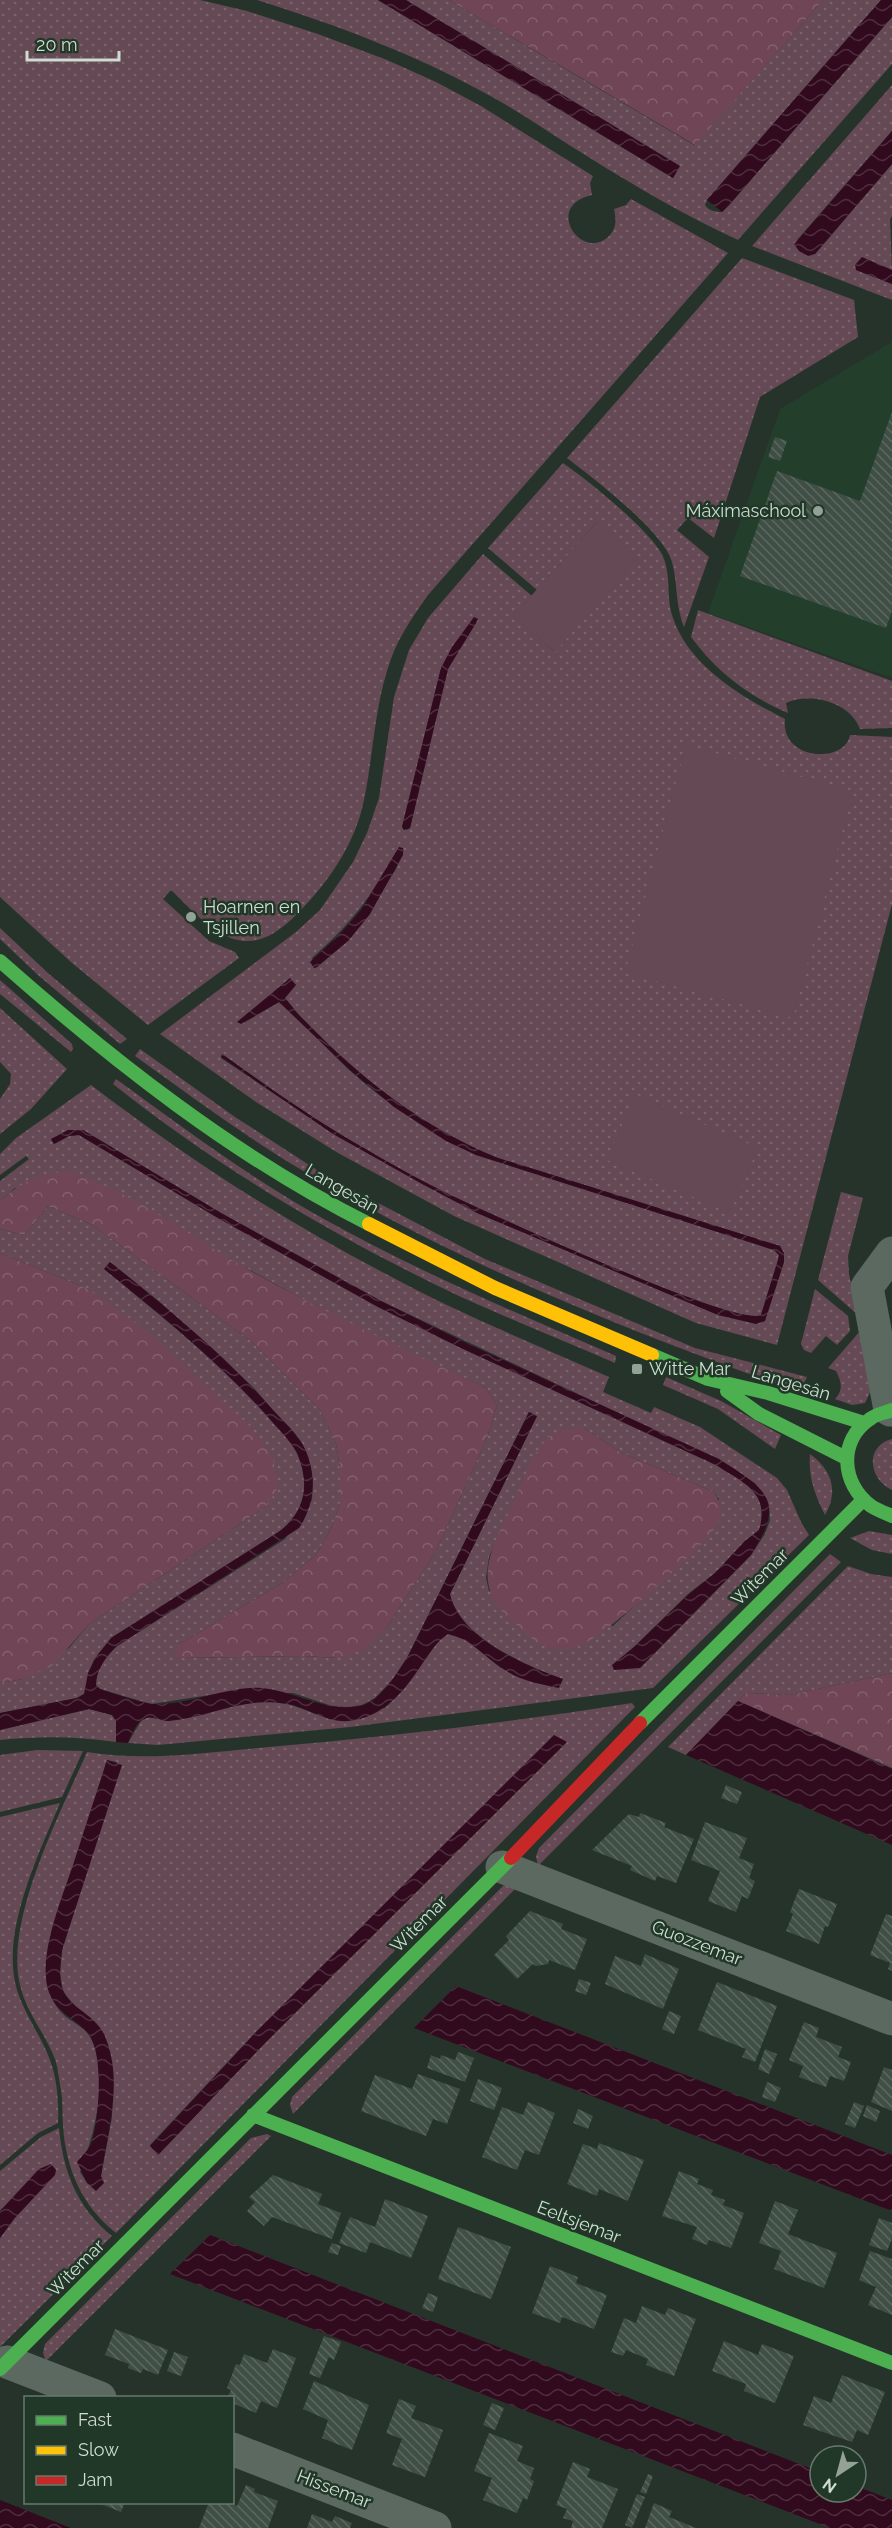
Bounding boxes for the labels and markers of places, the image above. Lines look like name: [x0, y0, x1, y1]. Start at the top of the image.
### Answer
place label: Máximaschool: [686, 500, 806, 521]
marker: Máximaschool: [811, 504, 825, 518]
place label: Hoarnen en Tsjillen: [203, 896, 300, 938]
marker: Hoarnen en Tsjillen: [184, 910, 198, 924]
place label: Witte Mar: [649, 1358, 731, 1379]
marker: Witte Mar: [630, 1362, 644, 1376]

